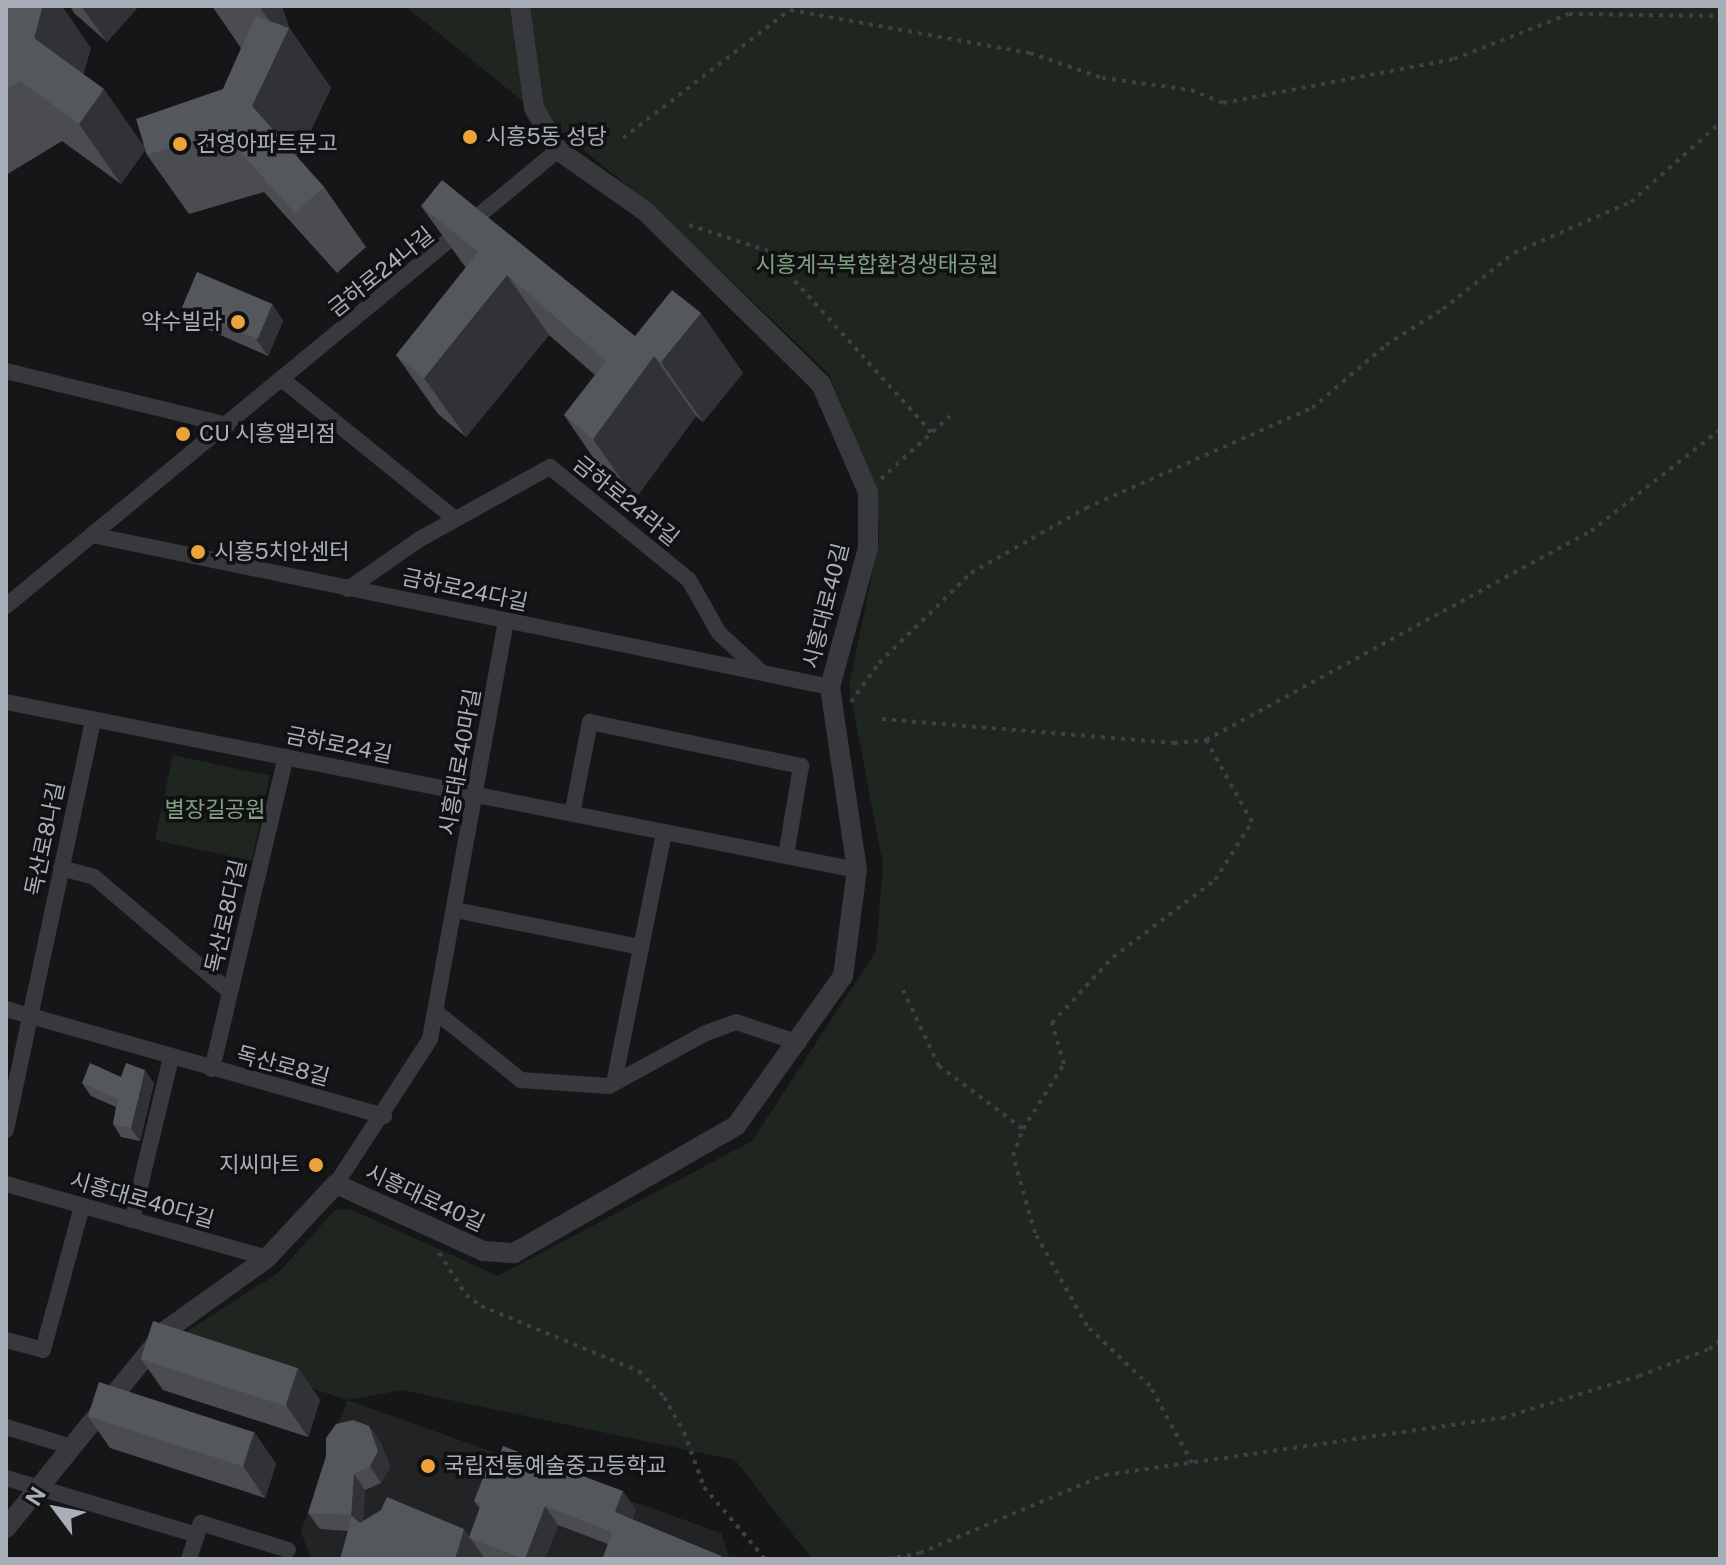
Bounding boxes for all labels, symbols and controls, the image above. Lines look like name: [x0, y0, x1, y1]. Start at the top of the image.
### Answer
place label: 시흥5동 성당: [486, 124, 607, 150]
marker: 시흥5동 성당: [461, 128, 479, 146]
place label: 건영아파트문고: [196, 131, 338, 157]
marker: 건영아파트문고: [171, 135, 189, 153]
street label: 금하로24나길: [323, 221, 439, 323]
park label: 시흥계곡복합환경생태공원: [756, 252, 998, 278]
place label: 약수빌라: [141, 309, 222, 335]
marker: 약수빌라: [229, 313, 247, 331]
place label: CU 시흥앨리점: [199, 421, 336, 447]
marker: CU 시흥앨리점: [174, 425, 192, 443]
street label: 금하로24라길: [568, 450, 684, 552]
place label: 시흥5치안센터: [214, 539, 350, 565]
street label: 시흥대로40길: [798, 540, 854, 672]
marker: 시흥5치안센터: [189, 543, 207, 561]
street label: 금하로24다길: [400, 564, 530, 616]
street label: 시흥대로40마길: [434, 686, 486, 838]
street label: 금하로24길: [284, 722, 394, 768]
street label: 독산로8나길: [20, 780, 70, 898]
park label: 별장길공원: [164, 797, 266, 823]
street label: 독산로8다길: [200, 857, 252, 975]
street label: 독산로8길: [234, 1041, 332, 1091]
place label: 지씨마트: [219, 1152, 300, 1178]
marker: 지씨마트: [307, 1156, 325, 1174]
street label: 시흥대로40길: [361, 1159, 489, 1237]
street label: 시흥대로40다길: [67, 1167, 217, 1233]
place label: 국립전통예술중고등학교: [444, 1453, 667, 1479]
marker: 국립전통예술중고등학교: [419, 1457, 437, 1475]
north arrow: [16, 1469, 96, 1549]
text: N: [20, 1482, 51, 1510]

